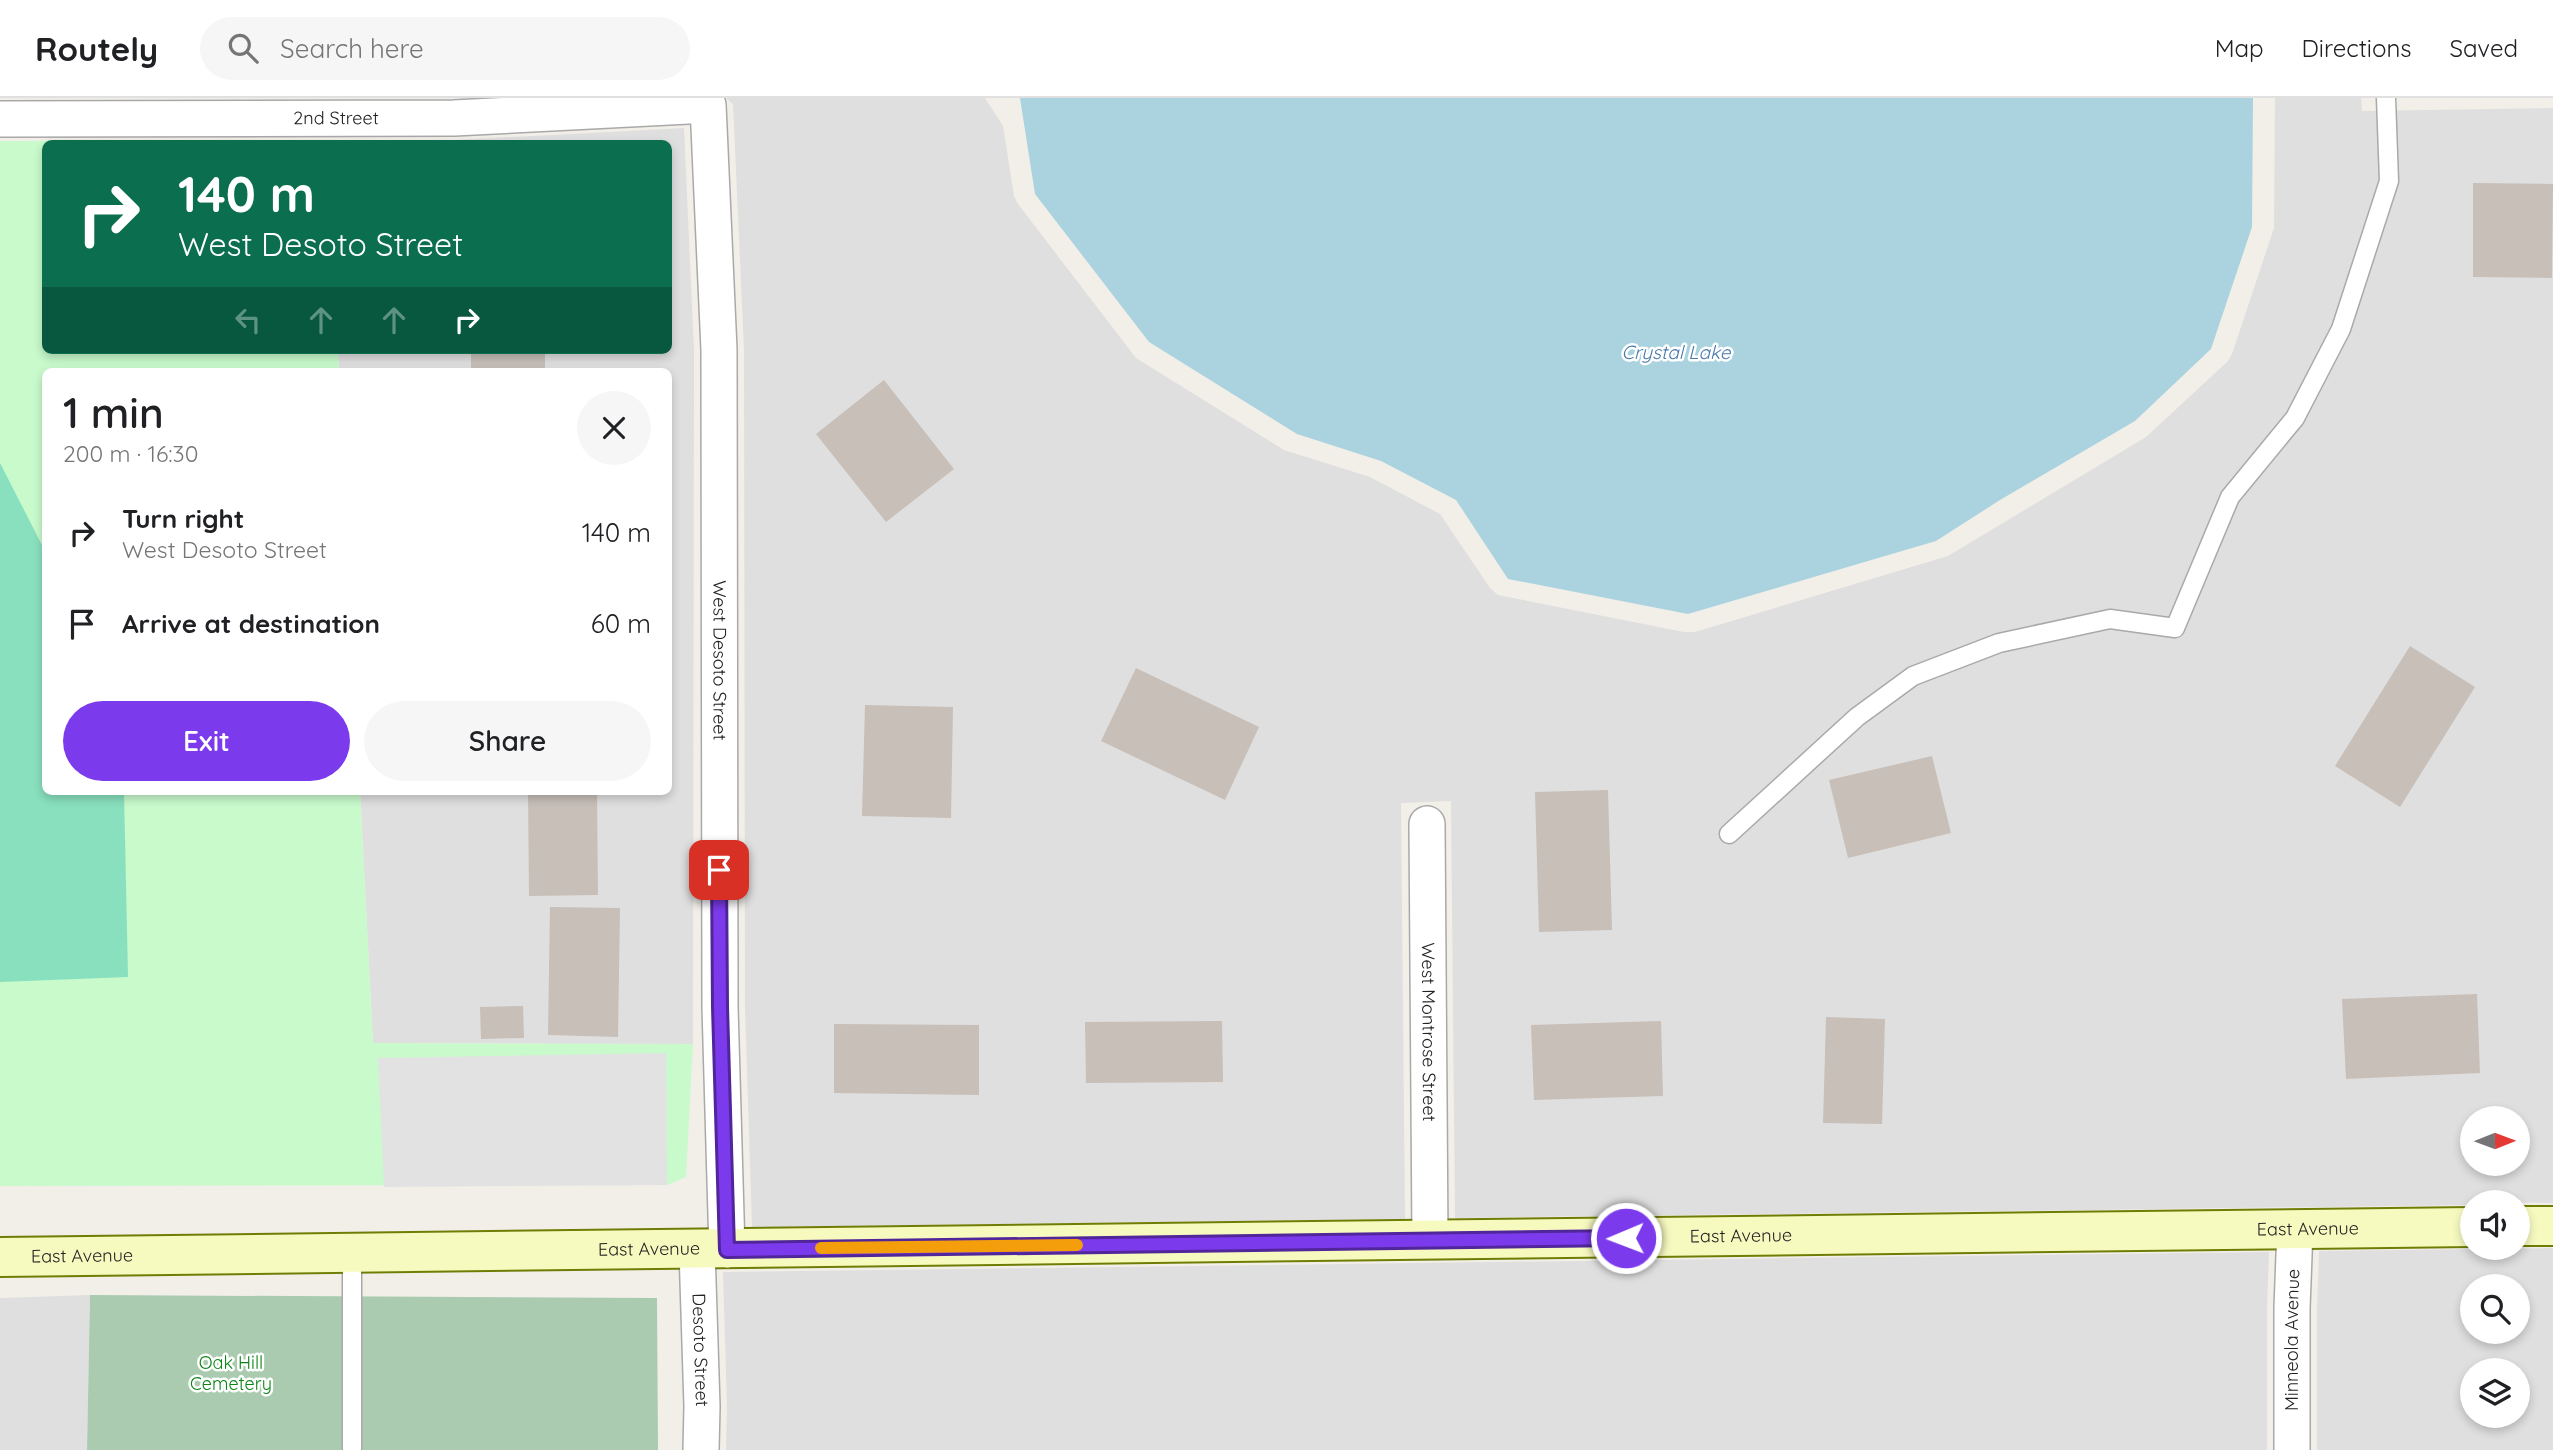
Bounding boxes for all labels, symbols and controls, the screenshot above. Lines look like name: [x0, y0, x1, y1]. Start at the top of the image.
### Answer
search box: [200, 17, 690, 80]
text: Routely: [35, 28, 158, 69]
icon: search: [224, 29, 262, 67]
text: Search here: [280, 32, 424, 65]
text: Map: [2215, 33, 2264, 63]
text: Directions: [2302, 33, 2412, 63]
text: Saved: [2450, 33, 2518, 63]
street label: 2nd Street: [293, 106, 379, 129]
text: 140 m: [178, 163, 315, 224]
icon: right: [63, 168, 154, 259]
text: West Desoto Street: [178, 224, 463, 264]
icon: left: [229, 301, 267, 339]
icon: ahead: [302, 301, 340, 339]
icon: ahead: [375, 301, 413, 339]
icon: right: [448, 301, 486, 339]
water label: Crystal Lake: [1622, 340, 1732, 364]
text: 1 min: [63, 386, 164, 439]
button: close: [577, 391, 651, 465]
text: 200 m · 16:30: [63, 439, 198, 468]
text: Turn right: [122, 502, 244, 535]
icon: right: [63, 514, 101, 552]
text: 140 m: [582, 516, 651, 549]
text: West Desoto Street: [122, 535, 327, 564]
street label: West Desoto Street: [708, 580, 732, 741]
icon: arrive: [63, 605, 101, 643]
text: Arrive at destination: [122, 607, 380, 640]
text: 60 m: [591, 607, 651, 640]
button: Exit: [63, 701, 350, 781]
button: Share: [364, 701, 651, 781]
pin: [689, 840, 749, 900]
icon: arrive: [700, 851, 738, 889]
street label: West Montrose Street: [1417, 942, 1441, 1122]
north arrow: [2460, 1106, 2530, 1176]
map controls: [2460, 1106, 2530, 1428]
button: sound: [2460, 1190, 2530, 1260]
position arrow: [1589, 1201, 1663, 1275]
street label: East Avenue: [2257, 1216, 2359, 1241]
street label: East Avenue: [1690, 1223, 1792, 1248]
street label: East Avenue: [598, 1237, 700, 1261]
street label: East Avenue: [31, 1243, 133, 1268]
street label: Minneola Avenue: [2280, 1268, 2304, 1411]
button: search: [2460, 1274, 2530, 1344]
street label: Desoto Street: [687, 1293, 714, 1407]
park label: Oak Hill Cemetery: [190, 1351, 272, 1395]
button: layers: [2460, 1358, 2530, 1428]

